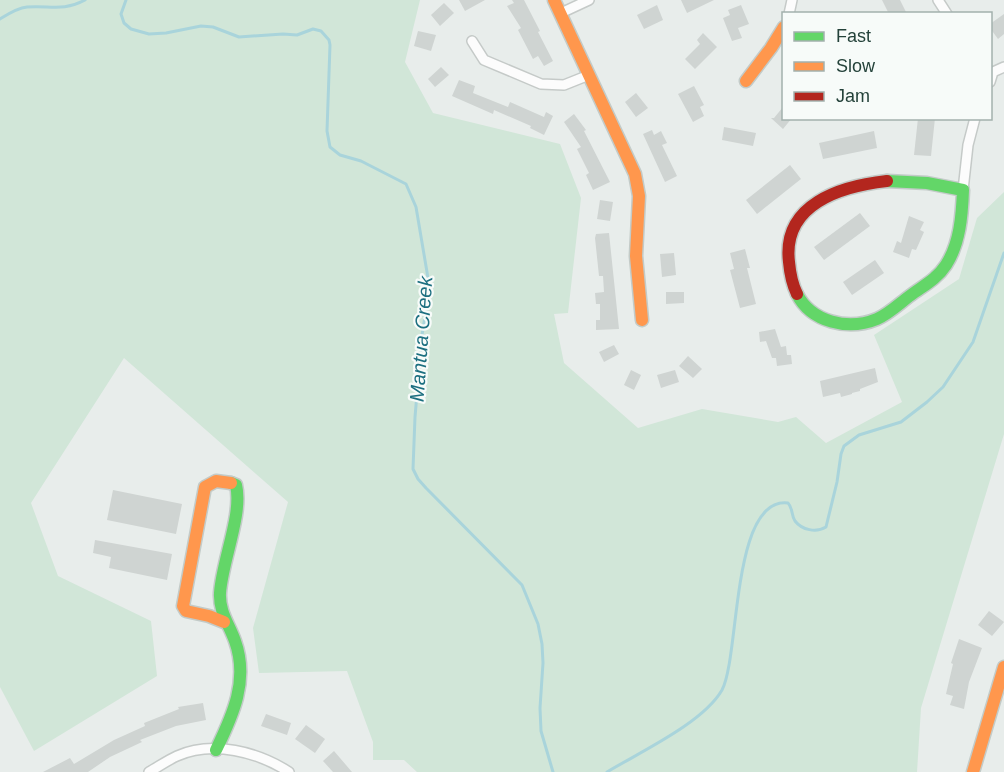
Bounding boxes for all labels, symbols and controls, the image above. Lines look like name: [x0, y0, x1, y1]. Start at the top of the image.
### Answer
legend: [782, 12, 992, 120]
text: Fast: [836, 26, 871, 46]
text: Slow: [836, 56, 876, 76]
text: Jam: [836, 86, 870, 106]
water label: Mantua Creek: [406, 275, 436, 402]

